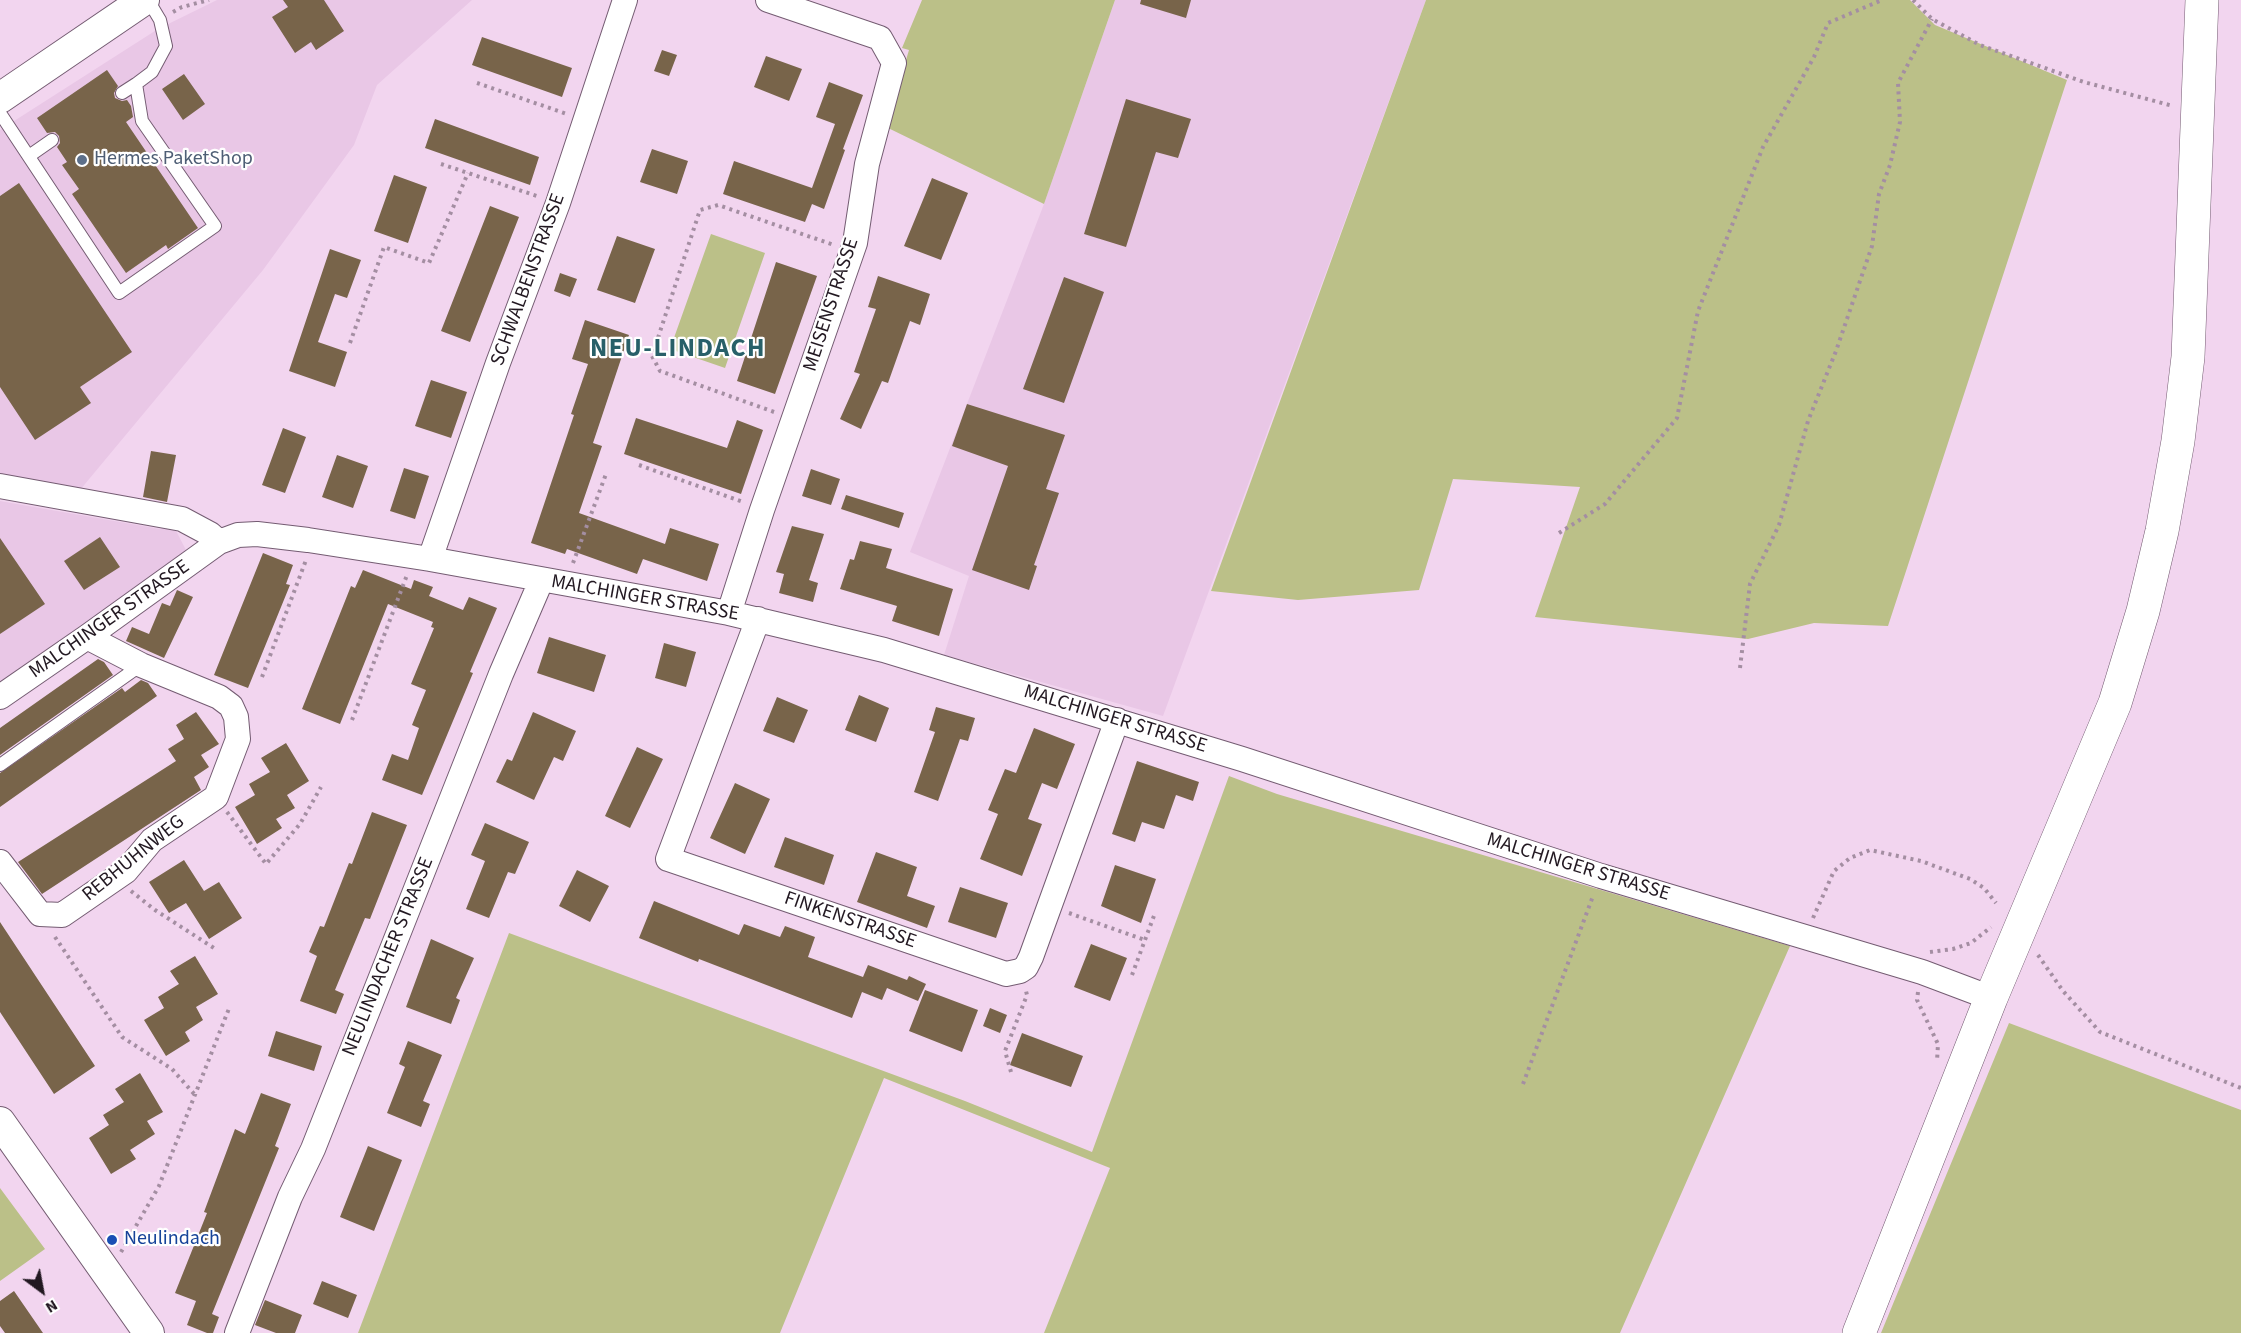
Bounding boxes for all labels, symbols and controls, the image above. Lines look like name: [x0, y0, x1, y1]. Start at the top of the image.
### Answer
place label: Hermes PaketShop: [94, 148, 253, 172]
marker: Hermes PaketShop: [75, 153, 89, 167]
street label: SCHWALBENSTRASSE: [487, 191, 571, 369]
street label: MEISENSTRASSE: [799, 235, 865, 375]
district label: NEU-LINDACH: [590, 334, 766, 366]
street label: MALCHINGER STRASSE: [25, 556, 195, 684]
street label: MALCHINGER STRASSE: [549, 571, 741, 627]
street label: MALCHINGER STRASSE: [1020, 681, 1210, 759]
street label: REBHUHNWEG: [78, 811, 190, 907]
street label: MALCHINGER STRASSE: [1483, 829, 1673, 907]
street label: NEULINDACHER STRASSE: [338, 854, 440, 1060]
street label: FINKENSTRASSE: [781, 887, 919, 955]
place label: Neulindach: [124, 1228, 220, 1252]
marker: Neulindach: [105, 1233, 119, 1247]
north arrow: [12, 1261, 72, 1321]
text: N: [41, 1294, 62, 1318]

